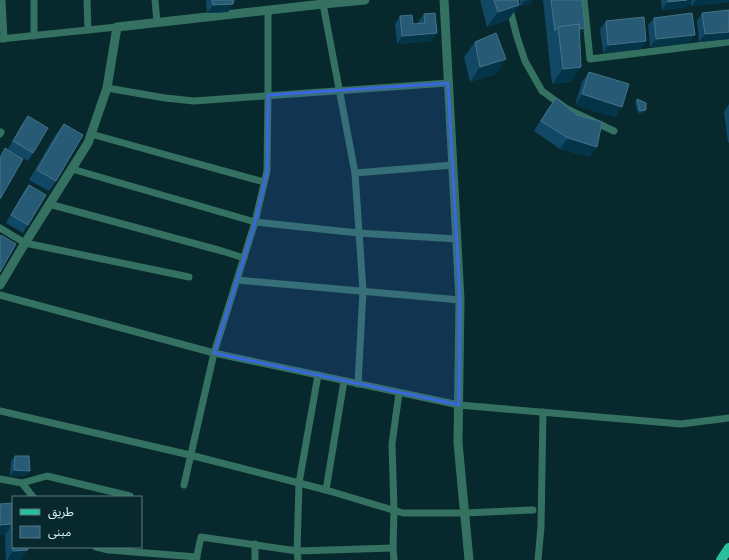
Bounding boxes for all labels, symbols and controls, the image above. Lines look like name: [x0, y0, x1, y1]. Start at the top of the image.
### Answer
legend: [12, 496, 142, 548]
text: طريق: [48, 504, 74, 520]
text: مبنى: [48, 524, 71, 539]

